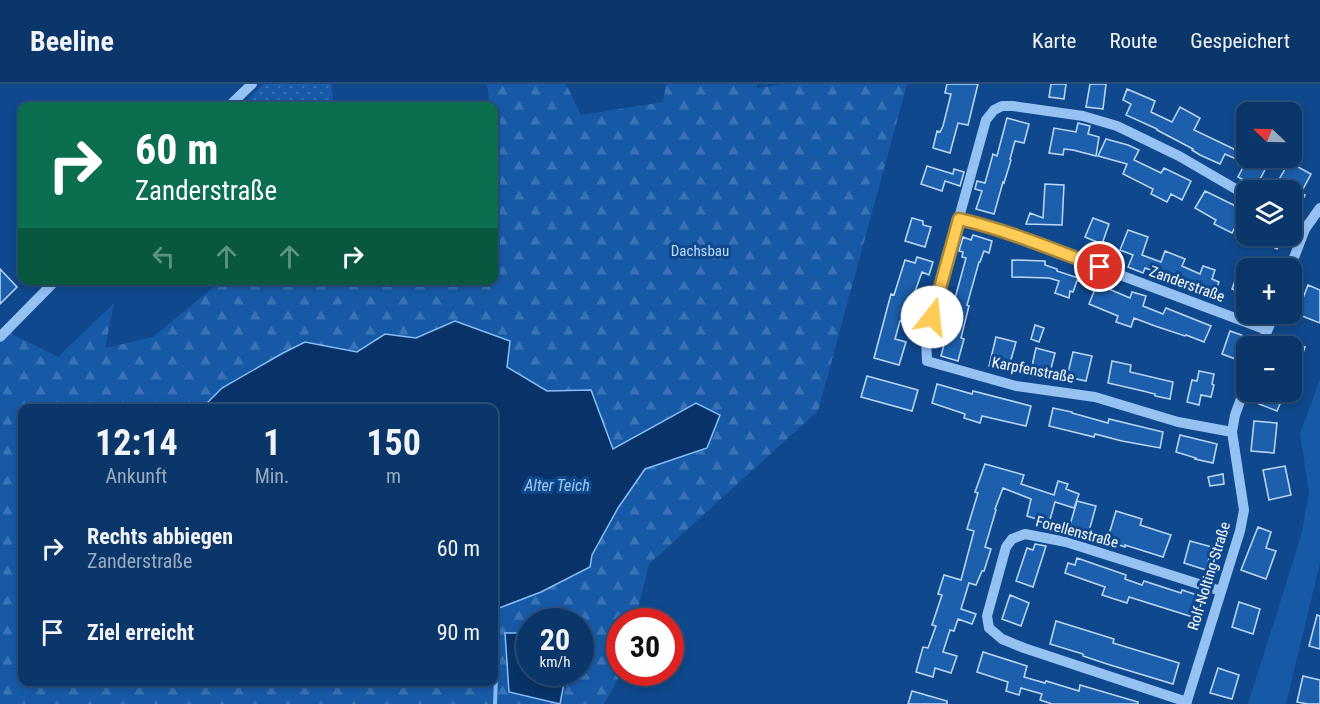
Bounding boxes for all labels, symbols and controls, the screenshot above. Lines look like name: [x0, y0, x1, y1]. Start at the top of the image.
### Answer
text: Beeline: [30, 25, 114, 58]
text: Karte: [1032, 29, 1076, 53]
text: Route: [1109, 29, 1157, 53]
text: Gespeichert: [1190, 29, 1290, 53]
north arrow: [1236, 102, 1302, 168]
map controls: [1236, 102, 1302, 402]
text: 60 m: [135, 125, 218, 174]
icon: right: [36, 126, 114, 204]
text: Zanderstraße: [135, 175, 277, 207]
button: layers: [1236, 180, 1302, 246]
icon: left: [147, 240, 180, 273]
icon: ahead: [210, 240, 243, 273]
icon: ahead: [273, 240, 306, 273]
icon: right: [336, 240, 369, 273]
pin: [1074, 241, 1125, 292]
park label: Dachsbau: [671, 242, 729, 260]
icon: arrive: [1083, 250, 1116, 283]
button: +: [1236, 258, 1302, 324]
street label: Zanderstraße: [1147, 262, 1227, 306]
position arrow: [900, 285, 964, 349]
button: −: [1236, 336, 1302, 402]
street label: Karpfenstraße: [990, 353, 1076, 387]
text: 12:14: [95, 422, 178, 464]
text: 1: [263, 422, 281, 464]
text: 150: [366, 422, 421, 464]
text: Ankunft: [105, 464, 167, 488]
text: Min.: [255, 464, 289, 488]
text: m: [386, 464, 401, 488]
water label: Alter Teich: [523, 476, 590, 495]
street label: Forellenstraße: [1034, 512, 1120, 552]
street label: Rolf-Nolting-Straße: [1184, 520, 1234, 632]
text: Rechts abbiegen: [87, 524, 233, 549]
icon: right: [36, 532, 69, 565]
text: 60 m: [437, 536, 480, 561]
text: Zanderstraße: [87, 549, 192, 573]
speed limit sign: 30: [606, 608, 684, 686]
icon: arrive: [36, 616, 69, 649]
text: Ziel erreicht: [87, 620, 194, 645]
text: 90 m: [437, 620, 480, 645]
text: 20: [540, 622, 570, 657]
text: km/h: [540, 653, 570, 671]

